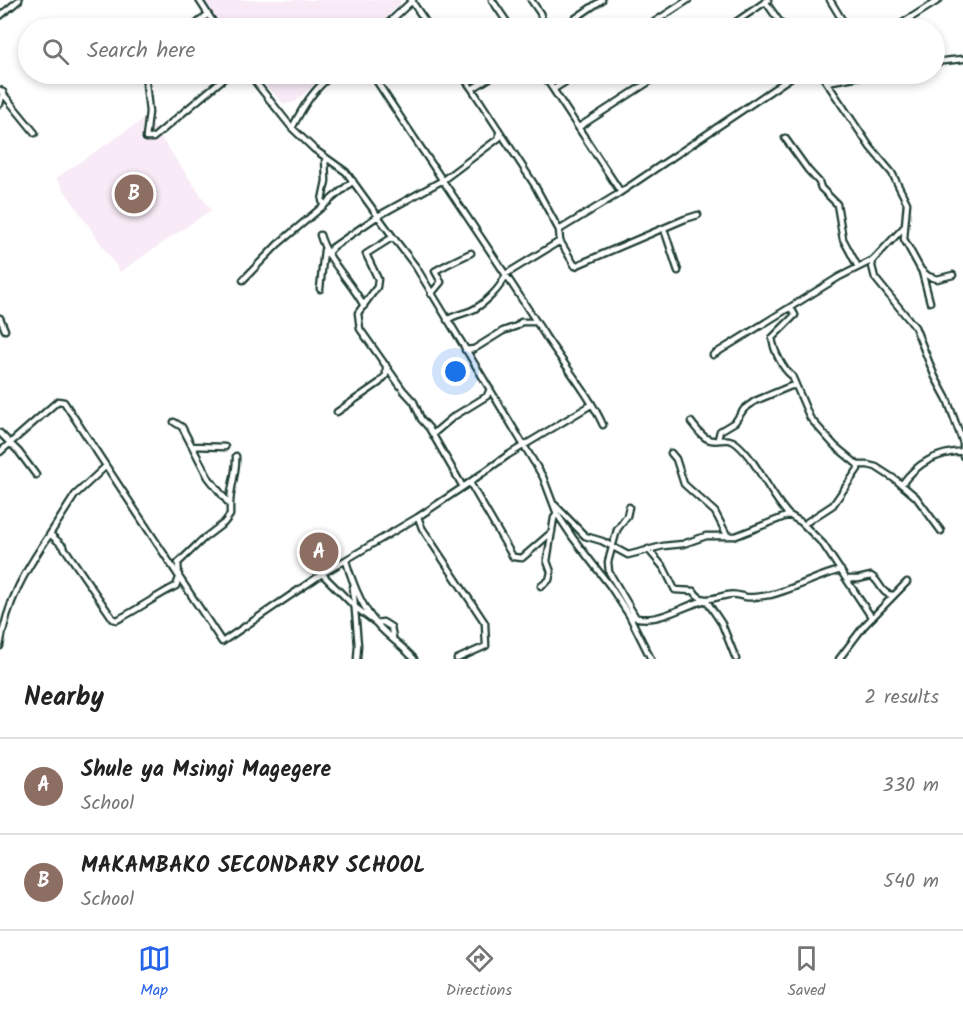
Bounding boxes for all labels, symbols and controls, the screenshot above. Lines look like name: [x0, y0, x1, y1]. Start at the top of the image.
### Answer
search box: [18, 18, 945, 84]
text: Search here: [87, 34, 195, 69]
icon: search: [39, 35, 72, 68]
pin: B: [114, 172, 154, 216]
your location: [441, 357, 470, 386]
pin: A: [300, 530, 338, 574]
text: Nearby: [24, 677, 104, 719]
text: 2 results: [864, 682, 939, 714]
text: Shule ya Msingi Magegere: [81, 753, 331, 788]
text: A: [37, 770, 50, 802]
text: 330 m: [882, 770, 939, 802]
text: School: [81, 788, 134, 820]
text: MAKAMBAKO SECONDARY SCHOOL: [81, 849, 425, 884]
text: B: [37, 866, 50, 898]
text: 540 m: [883, 866, 939, 898]
text: School: [81, 884, 134, 916]
tab: Map: [138, 942, 171, 1003]
tab: Directions: [446, 942, 512, 1003]
tab: Saved: [787, 942, 825, 1003]

